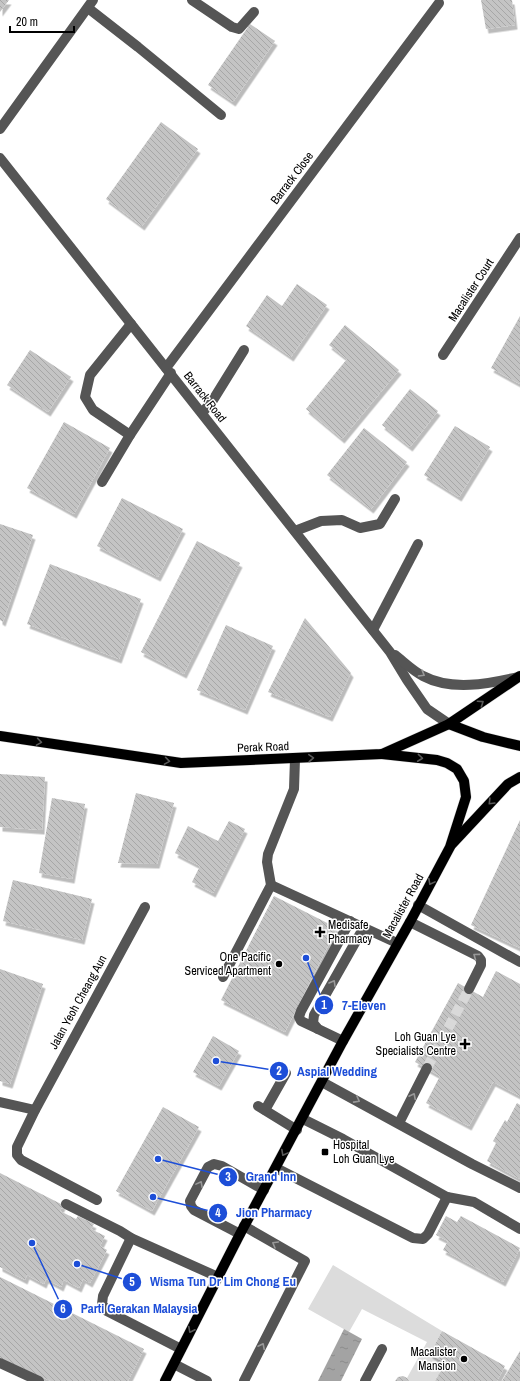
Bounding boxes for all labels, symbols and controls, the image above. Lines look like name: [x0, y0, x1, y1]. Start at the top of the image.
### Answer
scale bar: [10, 8, 74, 34]
text: 20 m: [16, 14, 38, 30]
street label: Barrack Close: [267, 149, 317, 207]
street label: Macalister Court: [445, 255, 498, 325]
street label: Barrack Road: [180, 368, 230, 426]
one-way arrow: [418, 670, 425, 677]
one-way arrow: [477, 700, 484, 708]
one-way arrow: [35, 737, 42, 746]
street label: Perak Road: [237, 738, 289, 756]
one-way arrow: [308, 754, 314, 763]
one-way arrow: [417, 754, 423, 763]
one-way arrow: [164, 756, 170, 765]
one-way arrow: [488, 797, 495, 805]
street label: Macalister Road: [379, 871, 427, 941]
one-way arrow: [429, 877, 436, 885]
place label: Medisafe Pharmacy: [328, 917, 372, 947]
marker: Medisafe Pharmacy: [315, 927, 325, 937]
place label: One Pacific Serviced Apartment: [185, 949, 271, 979]
street label: Jalan Yeoh Cheang Aun: [46, 952, 110, 1052]
one-way arrow: [473, 954, 480, 961]
marker: One Pacific Serviced Apartment: [274, 959, 284, 969]
one-way arrow: [328, 980, 335, 987]
callout: 7-Eleven: [314, 993, 394, 1018]
text: 1: [321, 997, 327, 1013]
text: 7-Eleven: [342, 997, 386, 1014]
place label: Loh Guan Lye Specialists Centre: [376, 1029, 456, 1059]
marker: Loh Guan Lye Specialists Centre: [459, 1038, 471, 1050]
callout: Aspial Wedding: [269, 1059, 385, 1084]
text: 2: [276, 1063, 282, 1079]
text: Aspial Wedding: [297, 1063, 377, 1080]
one-way arrow: [408, 1092, 416, 1100]
one-way arrow: [353, 1096, 360, 1103]
place label: Hospital Loh Guan Lye: [333, 1137, 394, 1167]
marker: Hospital Loh Guan Lye: [320, 1147, 330, 1157]
one-way arrow: [281, 1149, 289, 1156]
callout: Grand Inn: [218, 1164, 304, 1189]
text: Grand Inn: [246, 1168, 296, 1185]
text: 3: [225, 1169, 231, 1185]
one-way arrow: [195, 1181, 202, 1188]
callout: Jion Pharmacy: [208, 1200, 320, 1225]
text: Jion Pharmacy: [236, 1204, 312, 1221]
text: 4: [215, 1205, 221, 1221]
one-way arrow: [272, 1241, 279, 1248]
callout: Wisma Tun Dr Lim Chong Eu: [122, 1269, 304, 1294]
text: Wisma Tun Dr Lim Chong Eu: [150, 1273, 296, 1290]
text: 5: [129, 1274, 135, 1290]
callout: Parti Gerakan Malaysia: [53, 1296, 206, 1321]
text: Parti Gerakan Malaysia: [81, 1300, 197, 1317]
text: 6: [60, 1301, 66, 1317]
one-way arrow: [188, 1326, 195, 1333]
one-way arrow: [257, 1343, 264, 1350]
place label: Macalister Mansion: [411, 1344, 457, 1374]
marker: Macalister Mansion: [459, 1354, 469, 1364]

